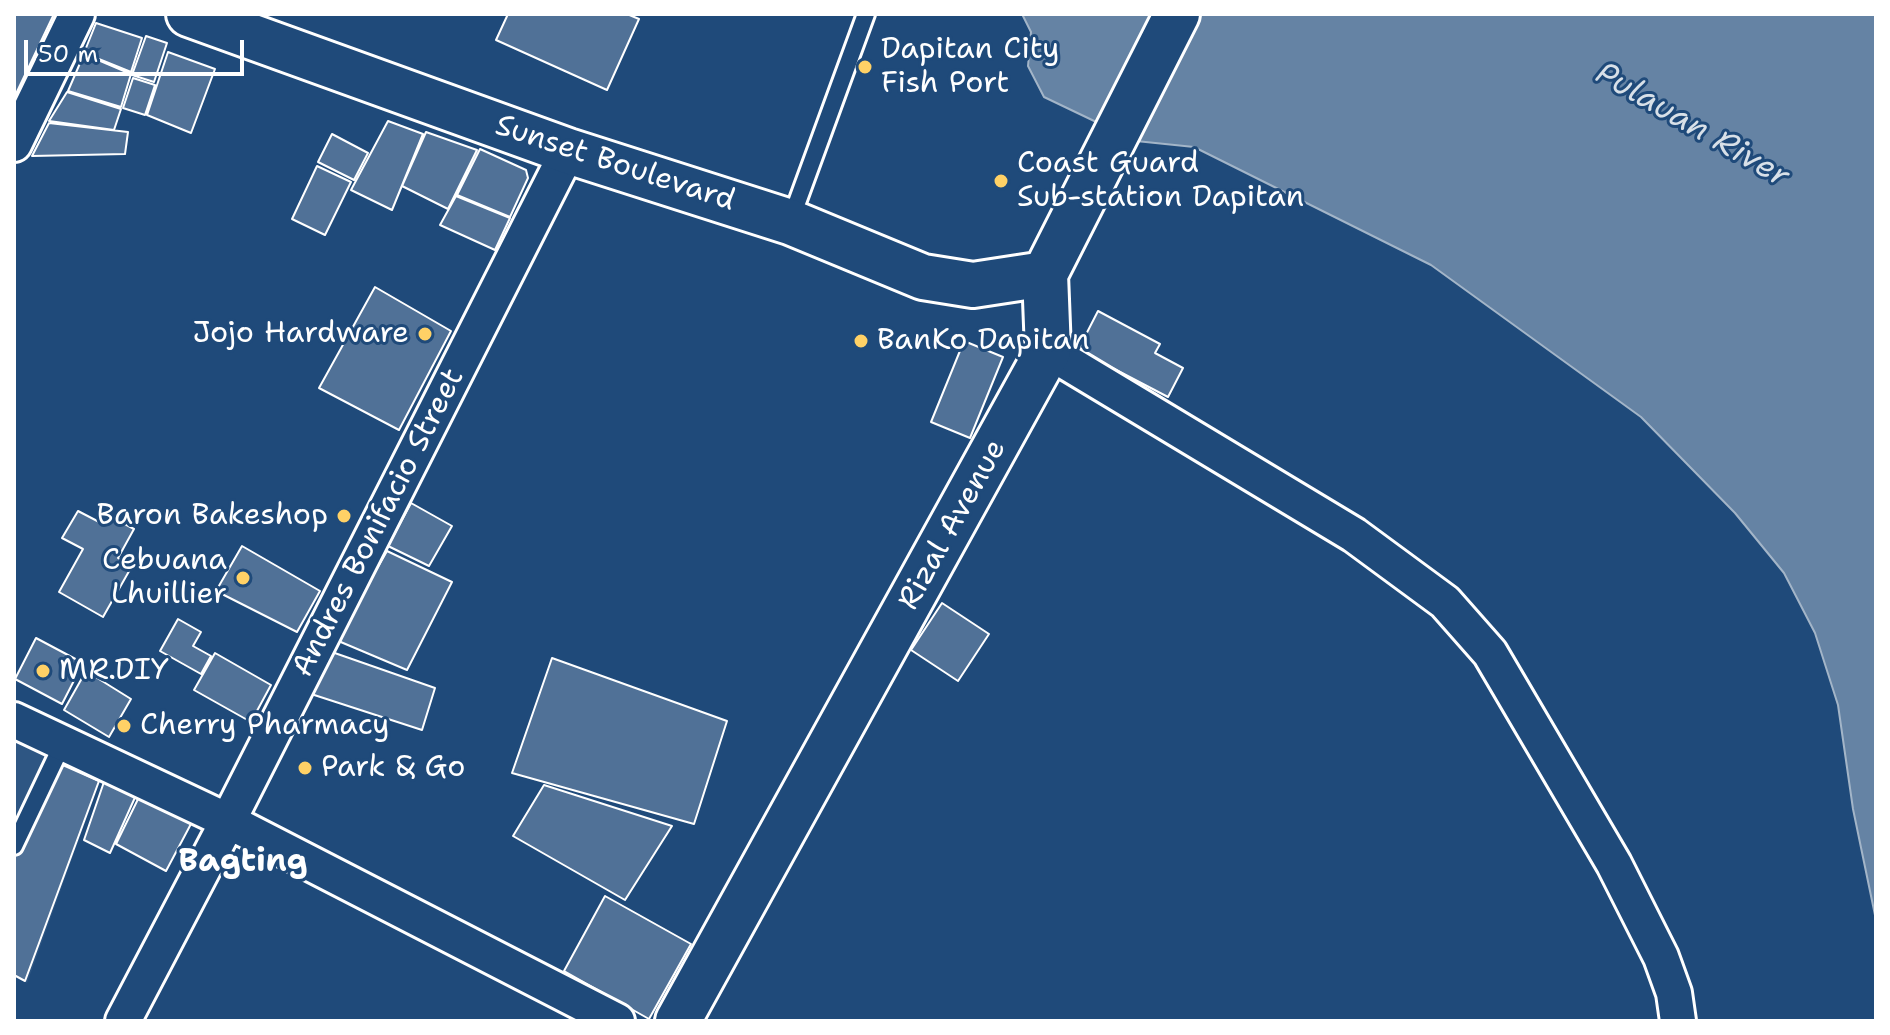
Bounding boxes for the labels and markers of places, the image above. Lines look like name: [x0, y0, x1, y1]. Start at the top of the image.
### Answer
place label: Dapitan City Fish Port: [881, 32, 1059, 102]
marker: Dapitan City Fish Port: [856, 58, 874, 76]
place label: Coast Guard Sub-station Dapitan: [1017, 146, 1304, 216]
marker: Coast Guard Sub-station Dapitan: [992, 172, 1010, 190]
place label: Jojo Hardware: [192, 316, 409, 352]
place label: BanKo Dapitan: [877, 323, 1090, 359]
marker: Jojo Hardware: [416, 325, 434, 343]
marker: BanKo Dapitan: [852, 332, 870, 350]
place label: Baron Bakeshop: [97, 498, 328, 534]
marker: Baron Bakeshop: [335, 507, 353, 525]
place label: Cebuana Lhuillier: [102, 543, 227, 614]
marker: Cebuana Lhuillier: [234, 569, 252, 587]
place label: MR.DIY: [59, 653, 169, 689]
marker: MR.DIY: [34, 662, 52, 680]
place label: Cherry Pharmacy: [140, 708, 389, 744]
marker: Cherry Pharmacy: [115, 717, 133, 735]
place label: Park & Go: [321, 750, 465, 786]
marker: Park & Go: [296, 759, 314, 777]

